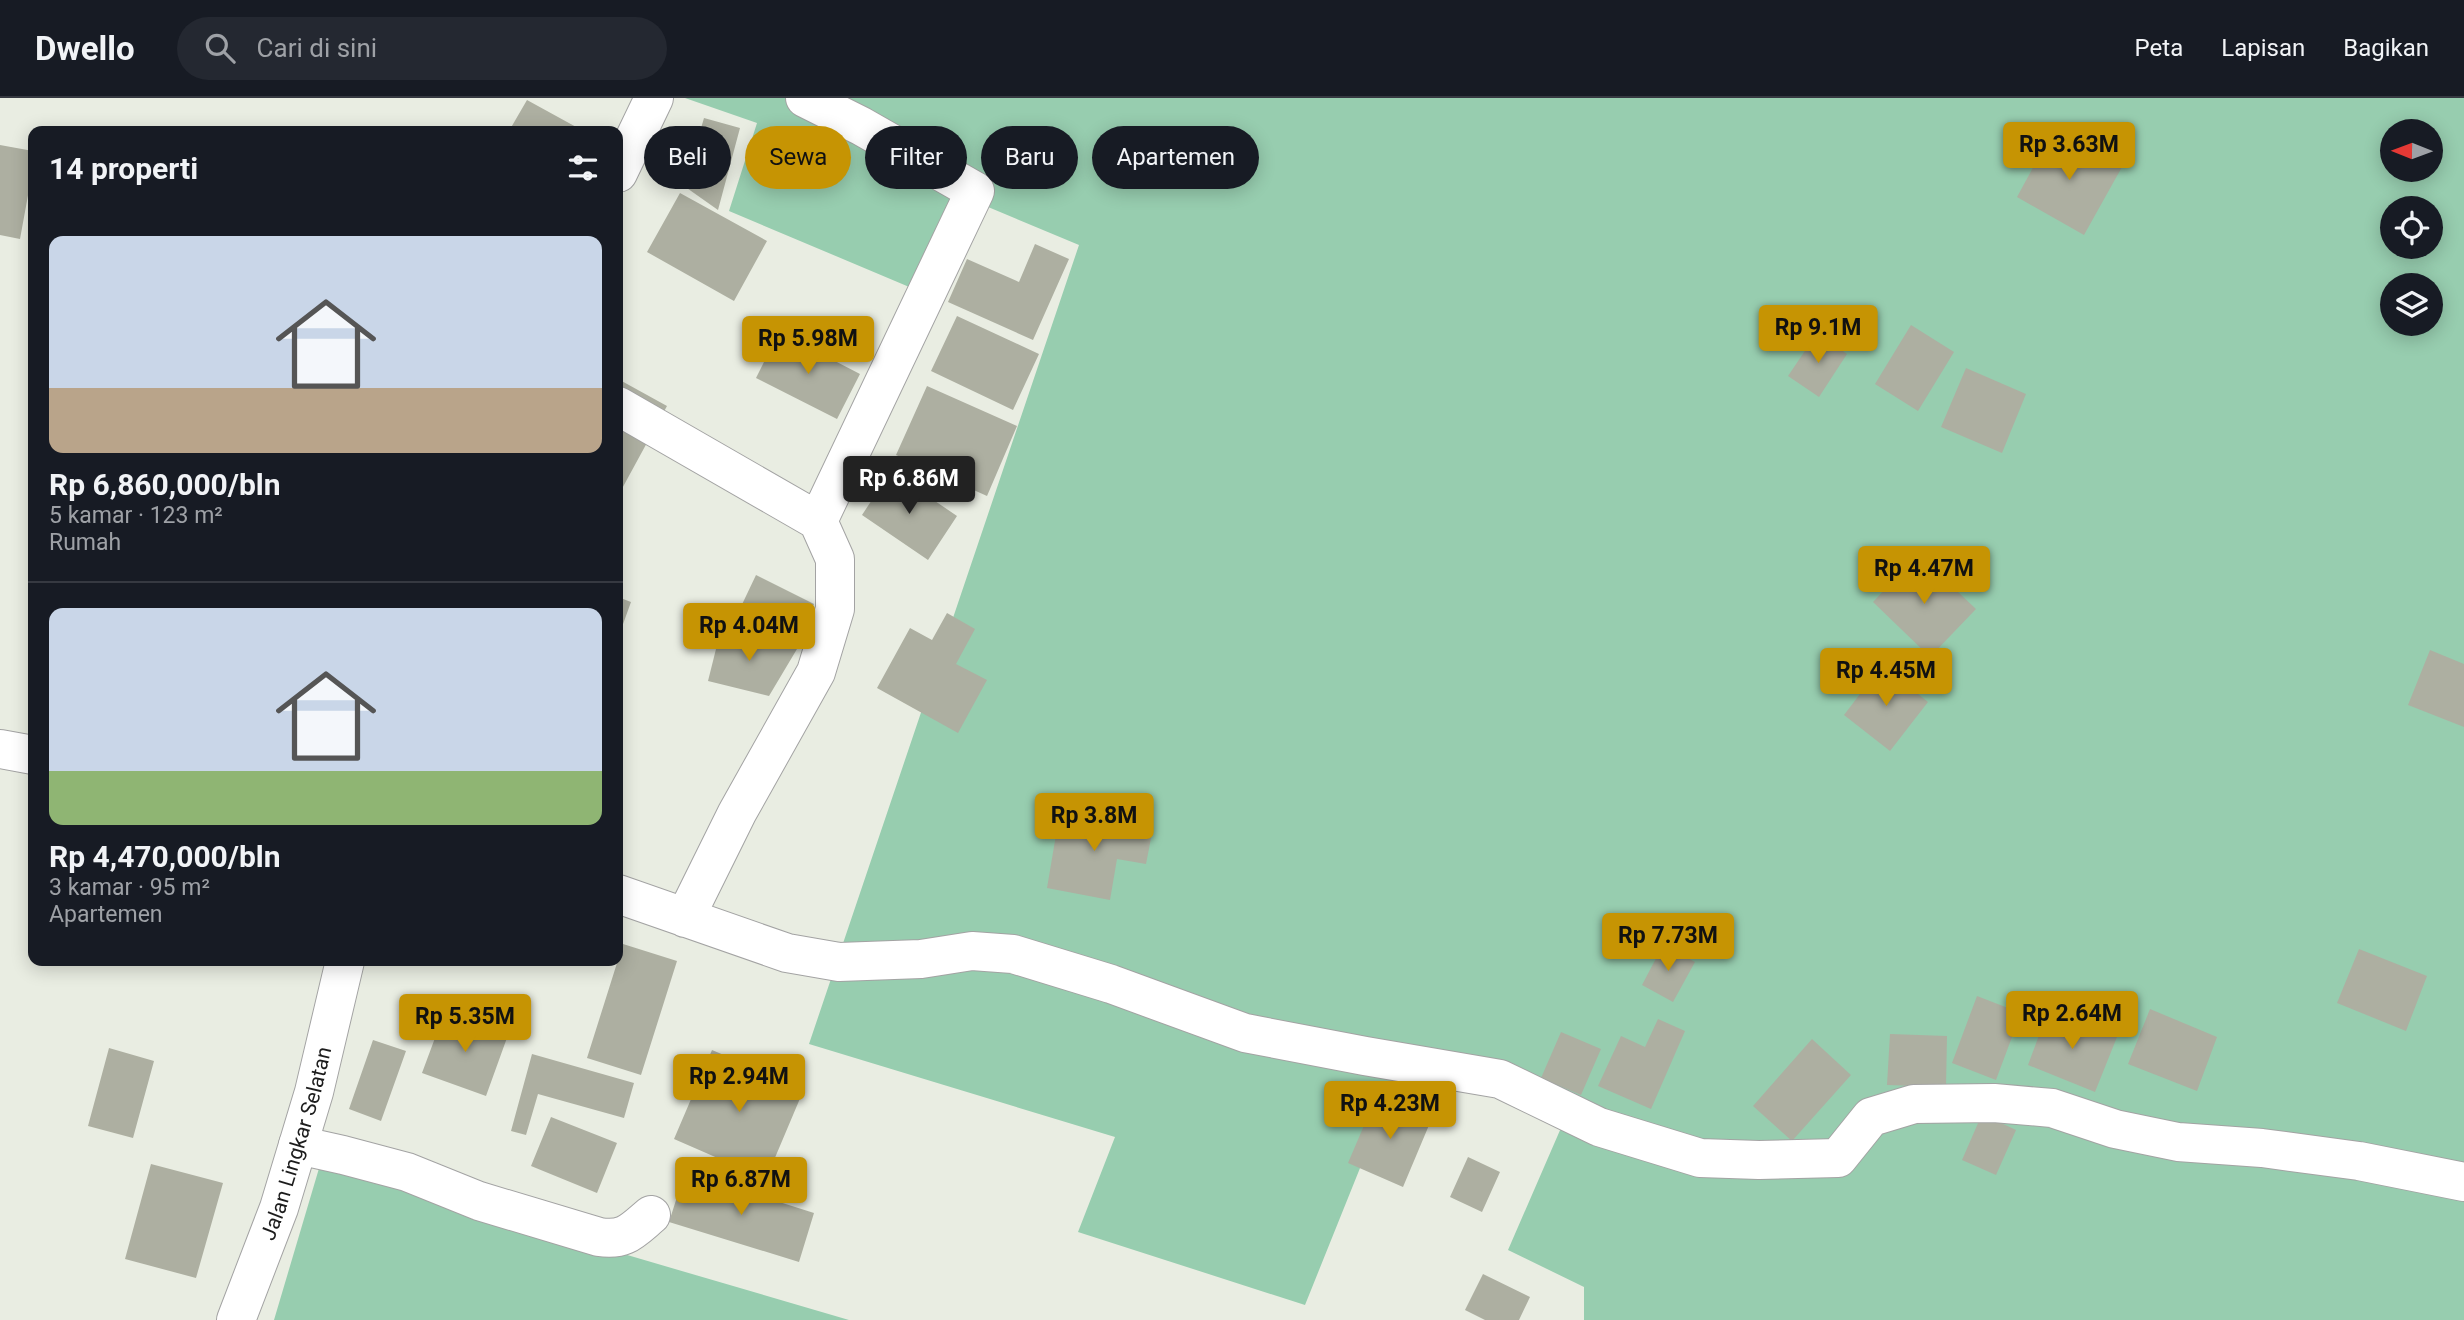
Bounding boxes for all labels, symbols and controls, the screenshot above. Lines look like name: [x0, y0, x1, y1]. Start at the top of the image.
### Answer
search box: [177, 17, 667, 80]
text: Dwello: [35, 29, 135, 68]
icon: search: [201, 29, 239, 67]
text: Cari di sini: [257, 33, 377, 63]
text: Peta: [2135, 34, 2183, 62]
text: Lapisan: [2221, 34, 2305, 62]
text: Bagikan: [2343, 34, 2429, 62]
north arrow: [2380, 119, 2443, 182]
map controls: [2380, 119, 2443, 336]
pin: Rp 3.63M: [1997, 122, 2141, 182]
chip: Beli: [644, 126, 731, 189]
chip: Sewa: [745, 126, 851, 189]
chip: Filter: [865, 126, 967, 189]
chip: Baru: [981, 126, 1078, 189]
chip: Apartemen: [1092, 126, 1259, 189]
text: Rp 3.63M: [2019, 131, 2119, 158]
icon: filters: [564, 149, 602, 187]
text: 14 properti: [49, 151, 198, 186]
button: locate: [2380, 196, 2443, 259]
button: layers: [2380, 273, 2443, 336]
icon: home: [263, 281, 389, 407]
pin: Rp 9.1M: [1753, 306, 1883, 365]
text: Rp 9.1M: [1775, 314, 1861, 341]
pin: Rp 5.98M: [736, 316, 880, 376]
text: Rp 5.98M: [758, 325, 858, 352]
pin: Rp 6.86M: [837, 456, 981, 516]
text: Rp 6.86M: [859, 465, 959, 492]
text: Rp 6,860,000/bln: [49, 467, 281, 502]
text: 5 kamar · 123 m²: [49, 502, 223, 529]
text: Rumah: [49, 529, 121, 556]
pin: Rp 4.47M: [1852, 546, 1996, 606]
text: Rp 4.47M: [1874, 555, 1974, 582]
pin: Rp 4.04M: [677, 603, 821, 663]
text: Rp 4.04M: [699, 612, 799, 639]
pin: Rp 4.45M: [1814, 648, 1958, 708]
icon: home: [263, 653, 389, 779]
text: Rp 4.45M: [1836, 657, 1936, 684]
pin: Rp 3.8M: [1029, 794, 1159, 853]
text: Rp 3.8M: [1051, 802, 1137, 829]
text: Rp 4,470,000/bln: [49, 839, 281, 874]
text: 3 kamar · 95 m²: [49, 874, 210, 901]
text: Apartemen: [49, 901, 163, 928]
pin: Rp 7.73M: [1596, 914, 1740, 973]
text: Rp 7.73M: [1618, 922, 1718, 949]
pin: Rp 2.64M: [2000, 992, 2144, 1051]
pin: Rp 5.35M: [393, 995, 537, 1054]
text: Rp 2.64M: [2022, 1000, 2122, 1027]
text: Rp 5.35M: [415, 1003, 515, 1030]
street label: Jalan Lingkar Selatan: [256, 1044, 336, 1243]
pin: Rp 2.94M: [667, 1054, 811, 1114]
text: Rp 2.94M: [689, 1063, 789, 1090]
pin: Rp 4.23M: [1318, 1082, 1462, 1141]
text: Rp 4.23M: [1340, 1090, 1440, 1117]
pin: Rp 6.87M: [669, 1158, 813, 1217]
text: Rp 6.87M: [691, 1166, 791, 1193]

